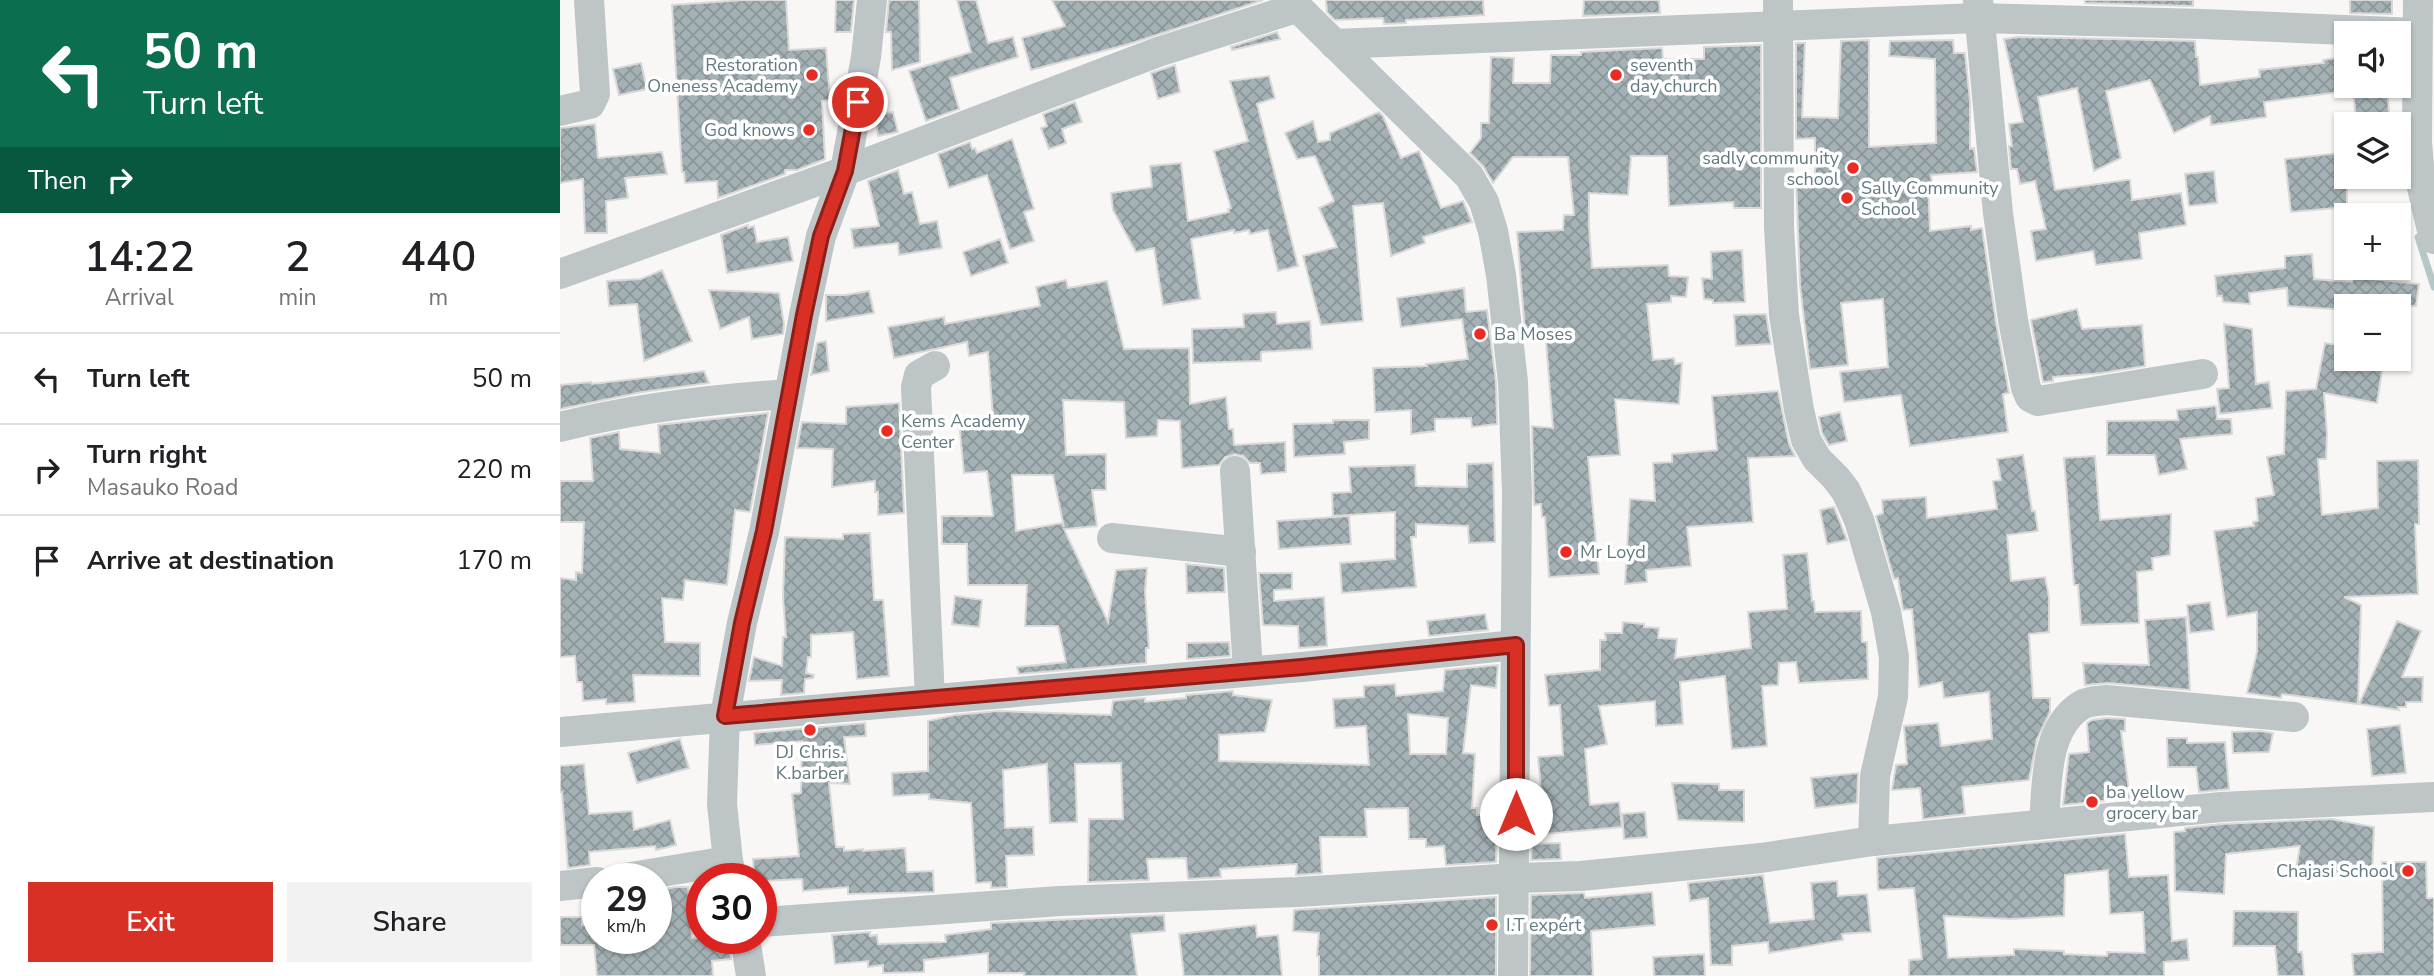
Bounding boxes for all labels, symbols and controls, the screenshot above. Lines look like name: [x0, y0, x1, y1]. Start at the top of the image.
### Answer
text: 50 m: [143, 18, 258, 85]
map controls: [2334, 21, 2411, 371]
button: sound: [2334, 21, 2411, 98]
icon: left: [28, 28, 119, 119]
place label: Restoration Oneness Academy: [647, 53, 799, 98]
place label: seventh day church: [1630, 53, 1717, 98]
marker: Restoration Oneness Academy: [804, 67, 820, 83]
marker: seventh day church: [1608, 67, 1624, 83]
pin: [828, 72, 888, 132]
text: Turn left: [143, 82, 263, 125]
icon: arrive: [839, 83, 877, 121]
button: layers: [2334, 112, 2411, 189]
place label: God knows: [704, 118, 795, 142]
marker: God knows: [801, 122, 817, 138]
place label: sadly community school: [1702, 146, 1840, 191]
marker: sadly community school: [1845, 160, 1861, 176]
icon: right: [101, 161, 139, 199]
text: Then: [28, 163, 87, 198]
place label: Sally Community School: [1861, 176, 1999, 221]
marker: Sally Community School: [1839, 190, 1855, 206]
button: +: [2334, 203, 2411, 280]
text: 14:22: [84, 229, 195, 286]
text: 2: [285, 229, 310, 286]
text: 440: [400, 229, 476, 286]
text: Arrival: [105, 282, 174, 313]
text: min: [279, 282, 317, 313]
text: m: [428, 282, 448, 313]
button: −: [2334, 294, 2411, 371]
place label: Ba Moses: [1494, 322, 1573, 346]
marker: Ba Moses: [1472, 326, 1488, 342]
icon: left: [28, 360, 66, 398]
text: Turn left: [87, 361, 190, 396]
text: 50 m: [472, 361, 532, 396]
place label: Kems Academy Center: [901, 409, 1027, 454]
marker: Kems Academy Center: [879, 423, 895, 439]
text: Turn right: [87, 437, 206, 472]
icon: right: [28, 451, 66, 489]
text: 220 m: [456, 452, 532, 487]
text: Masauko Road: [87, 472, 238, 503]
place label: Mr Loyd: [1580, 540, 1646, 564]
icon: arrive: [28, 542, 66, 580]
text: Arrive at destination: [87, 543, 334, 578]
text: 170 m: [456, 543, 532, 578]
marker: Mr Loyd: [1558, 544, 1574, 560]
marker: DJ Chris. K.barber: [802, 722, 818, 738]
place label: DJ Chris. K.barber: [776, 740, 845, 785]
position arrow: [1479, 777, 1553, 851]
place label: ba yellow grocery bar: [2106, 780, 2199, 825]
marker: ba yellow grocery bar: [2084, 794, 2100, 810]
place label: Chajasi School: [2276, 859, 2395, 883]
speed limit sign: 30: [686, 863, 777, 954]
marker: Chajasi School: [2400, 863, 2416, 879]
text: 29: [605, 876, 648, 923]
button: Exit: [28, 882, 273, 962]
button: Share: [287, 882, 532, 962]
place label: I.T expért: [1506, 913, 1582, 937]
text: km/h: [607, 914, 646, 938]
marker: I.T expért: [1484, 917, 1500, 933]

